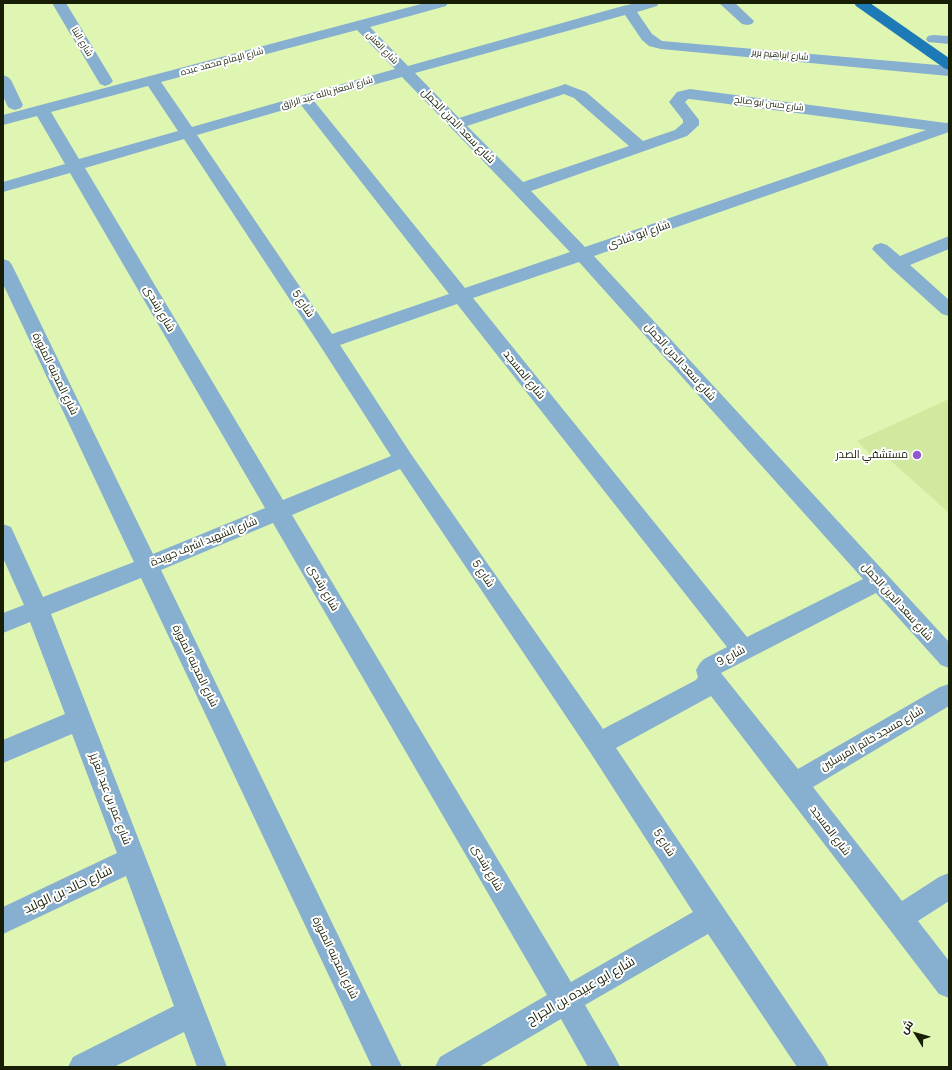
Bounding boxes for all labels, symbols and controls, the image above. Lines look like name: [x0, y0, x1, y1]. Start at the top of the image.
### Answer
street label: شارع البنا: [69, 25, 95, 59]
street label: شارع العش: [364, 29, 400, 67]
street label: شارع الإمام محمد عبده: [179, 46, 265, 78]
street label: شارع ابراهيم بربر: [751, 47, 809, 63]
street label: شارع المعتز بالله عبد الرازق: [280, 75, 374, 111]
street label: شارع سعد الدين الجمل: [418, 85, 498, 167]
street label: شارع حسن ابو صالح: [734, 94, 804, 114]
street label: شارع ابو شادى: [606, 218, 672, 252]
street label: شارع رشدى: [140, 284, 178, 334]
street label: شارع 5: [289, 288, 317, 320]
street label: شارع سعد الدين الجمل: [642, 320, 718, 404]
street label: شارع المدينه المنورة: [29, 331, 81, 417]
street label: شارع المسجد: [500, 348, 548, 402]
place label: مستشفي الصدر: [836, 448, 908, 462]
marker: مستشفي الصدر: [911, 449, 923, 461]
street label: شارع الشهيد اشرف جويدة: [149, 515, 259, 569]
street label: شارع 5: [469, 558, 497, 590]
street label: شارع سعد الدين الجمل: [859, 560, 935, 644]
street label: شارع رشدى: [304, 563, 342, 613]
street label: شارع المدينه المنورة: [169, 623, 221, 709]
street label: شارع 9: [714, 643, 748, 669]
street label: شارع مسجد خاتم المرسلين: [818, 704, 926, 774]
street label: شارع عمر بن عبد العزيز: [86, 751, 134, 847]
street label: شارع المسجد: [807, 804, 853, 858]
street label: شارع 5: [650, 827, 678, 859]
street label: شارع رشدى: [468, 843, 506, 893]
street label: شارع خالد بن الوليد: [21, 863, 115, 917]
street label: شارع المدينه المنورة: [309, 915, 361, 1001]
street label: شارع ابو عبيده بن الجراح: [524, 954, 638, 1028]
north arrow: [896, 1014, 936, 1054]
text: ش: [896, 1016, 916, 1037]

